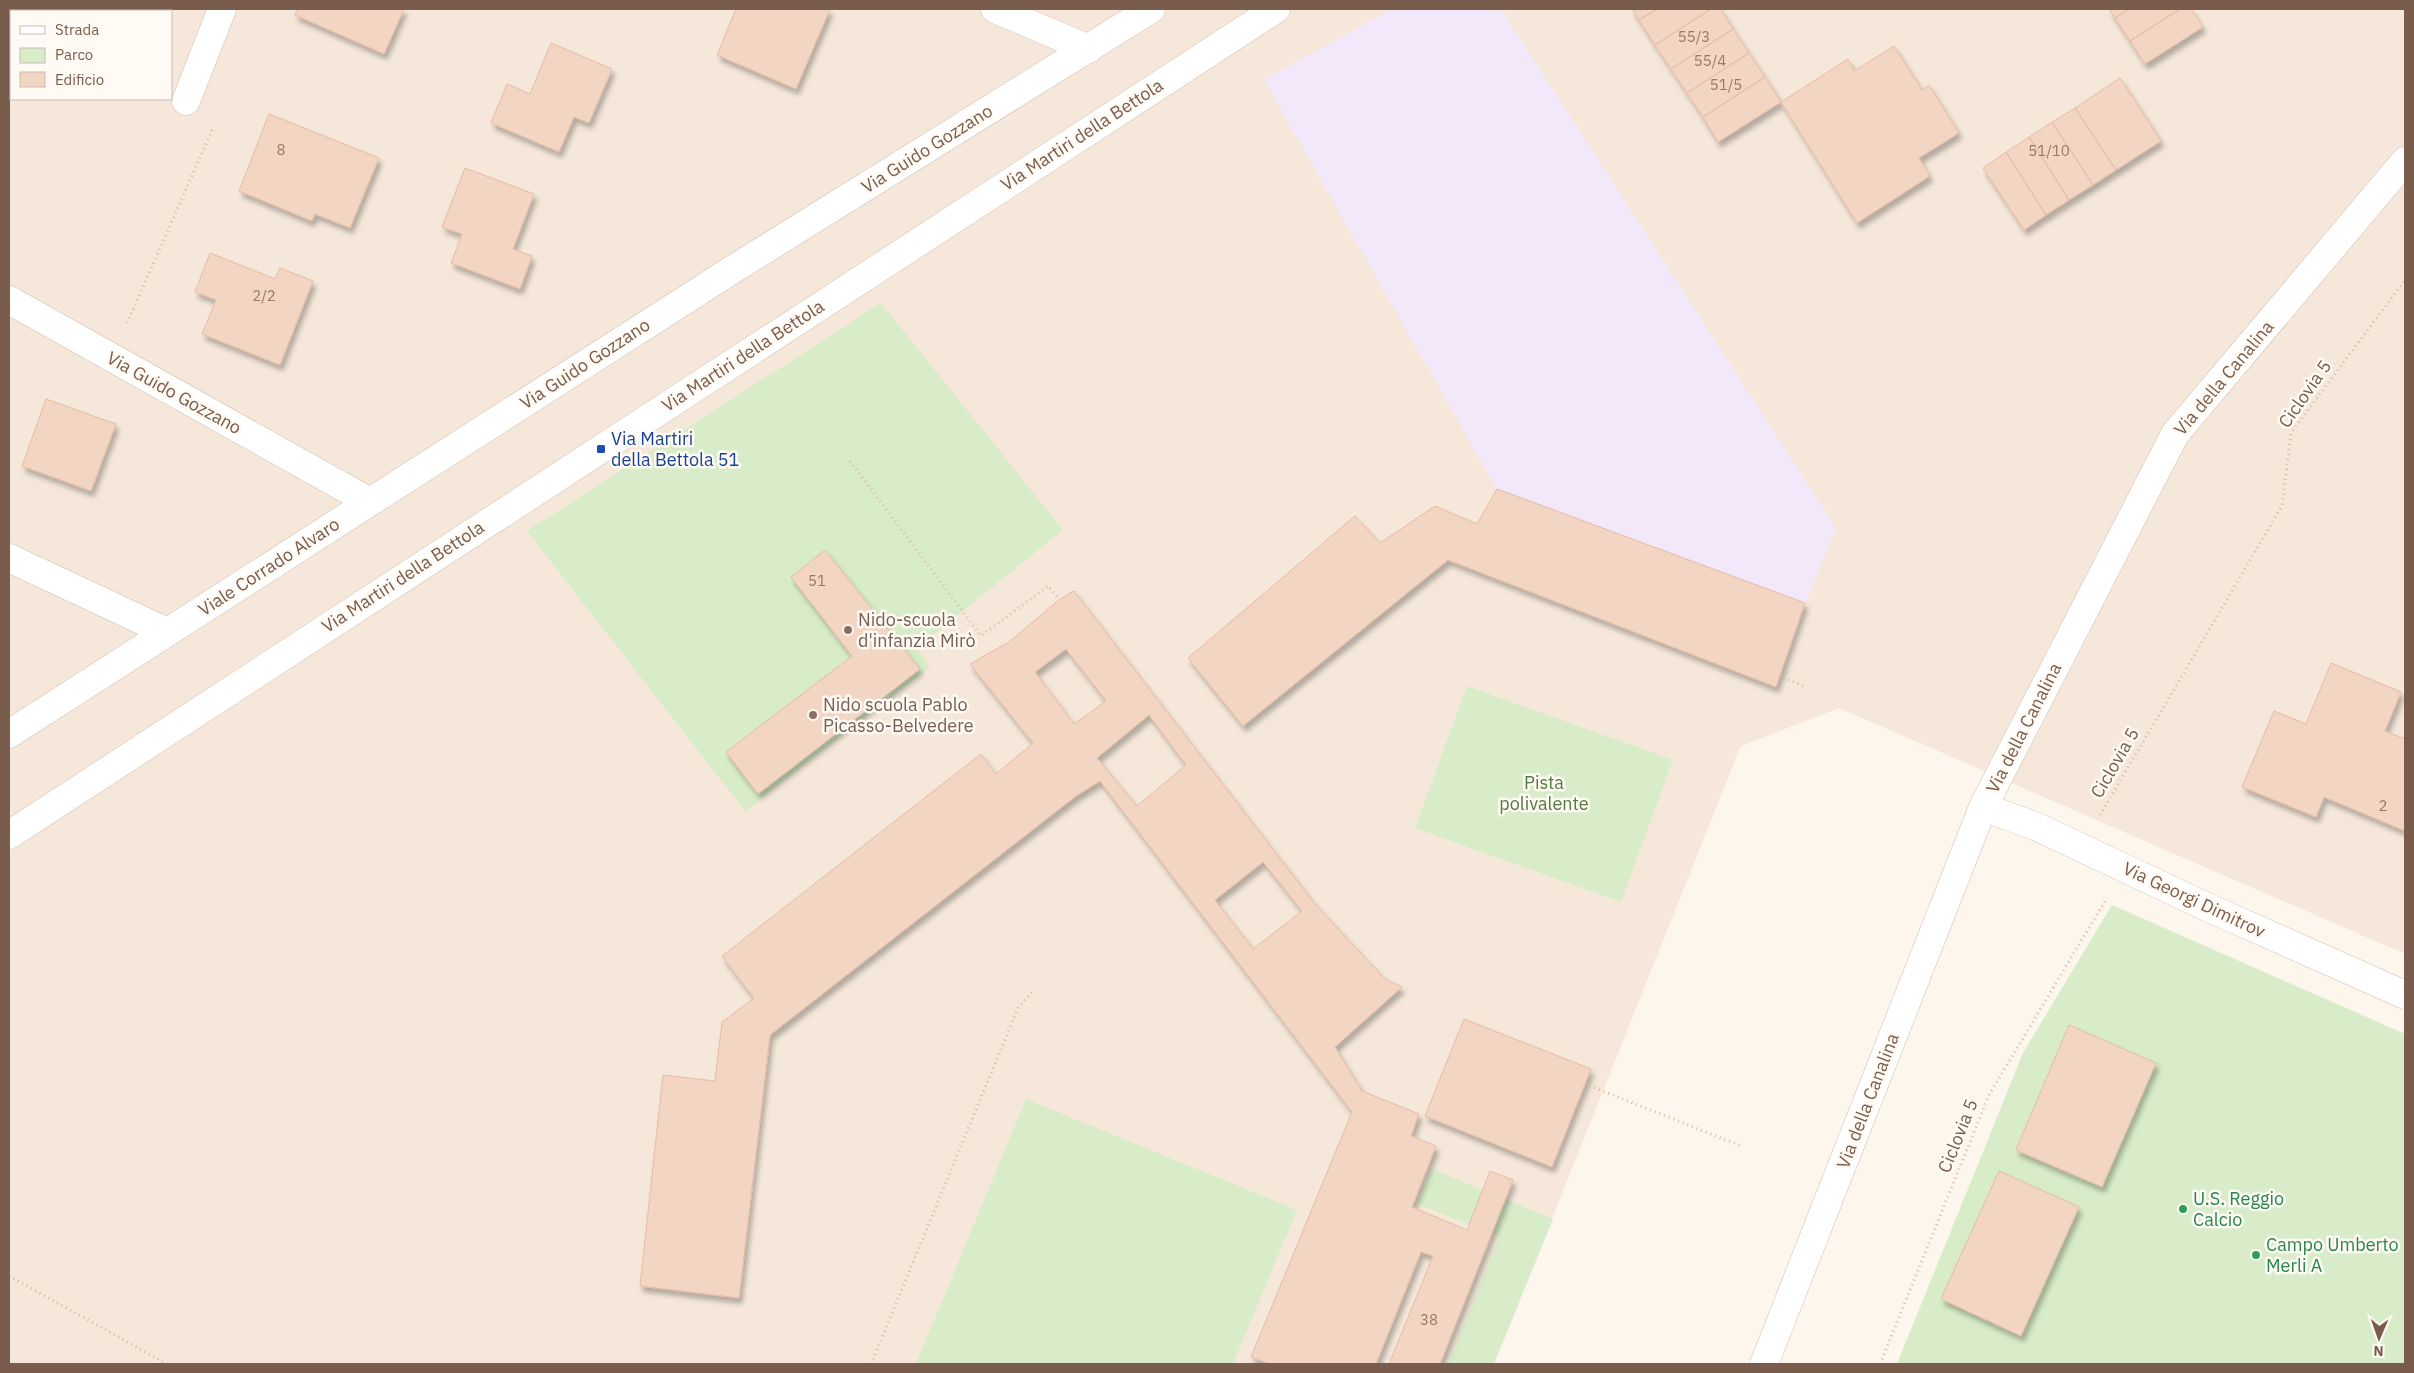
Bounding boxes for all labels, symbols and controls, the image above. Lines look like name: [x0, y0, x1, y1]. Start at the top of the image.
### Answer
legend: [10, 10, 172, 100]
text: Strada: [55, 20, 99, 39]
house number: 55/3: [1678, 27, 1710, 46]
text: Parco: [55, 45, 93, 64]
house number: 55/4: [1694, 51, 1726, 70]
text: Edificio: [55, 70, 104, 89]
street label: Via Martiri della Bettola: [996, 73, 1168, 196]
house number: 51/5: [1710, 75, 1742, 94]
street label: Via Guido Gozzano: [857, 99, 997, 198]
house number: 8: [276, 140, 286, 159]
house number: 51/10: [2028, 141, 2070, 160]
house number: 2/2: [252, 286, 276, 305]
street label: Via Martiri della Bettola: [657, 294, 829, 417]
street label: Via Guido Gozzano: [515, 313, 654, 414]
street label: Via della Canalina: [2169, 315, 2279, 440]
street label: Via Guido Gozzano: [103, 346, 246, 439]
street label: Ciclovia 5: [2273, 355, 2336, 432]
place label: Via Martiri della Bettola 51: [611, 427, 739, 471]
marker: Via Martiri della Bettola 51: [595, 443, 607, 455]
street label: Viale Corrado Alvaro: [194, 512, 344, 621]
street label: Via Martiri della Bettola: [317, 515, 489, 638]
house number: 51: [808, 571, 826, 590]
place label: Nido-scuola d'infanzia Mirò: [858, 608, 976, 652]
marker: Nido-scuola d'infanzia Mirò: [842, 624, 854, 636]
street label: Via della Canalina: [1981, 658, 2066, 797]
place label: Nido scuola Pablo Picasso-Belvedere: [823, 693, 974, 737]
marker: Nido scuola Pablo Picasso-Belvedere: [807, 709, 819, 721]
street label: Ciclovia 5: [2085, 723, 2144, 802]
park label: Pista polivalente: [1499, 771, 1589, 815]
house number: 2: [2378, 796, 2388, 815]
street label: Via Georgi Dimitrov: [2119, 856, 2269, 943]
street label: Via della Canalina: [1831, 1030, 1904, 1172]
street label: Ciclovia 5: [1932, 1096, 1983, 1176]
place label: U.S. Reggio Calcio: [2193, 1187, 2284, 1231]
marker: U.S. Reggio Calcio: [2177, 1203, 2189, 1215]
place label: Campo Umberto Merli A: [2266, 1233, 2399, 1277]
marker: Campo Umberto Merli A: [2250, 1249, 2262, 1261]
house number: 38: [1420, 1310, 1438, 1329]
north arrow: [2354, 1313, 2404, 1363]
text: N: [2373, 1342, 2384, 1360]

